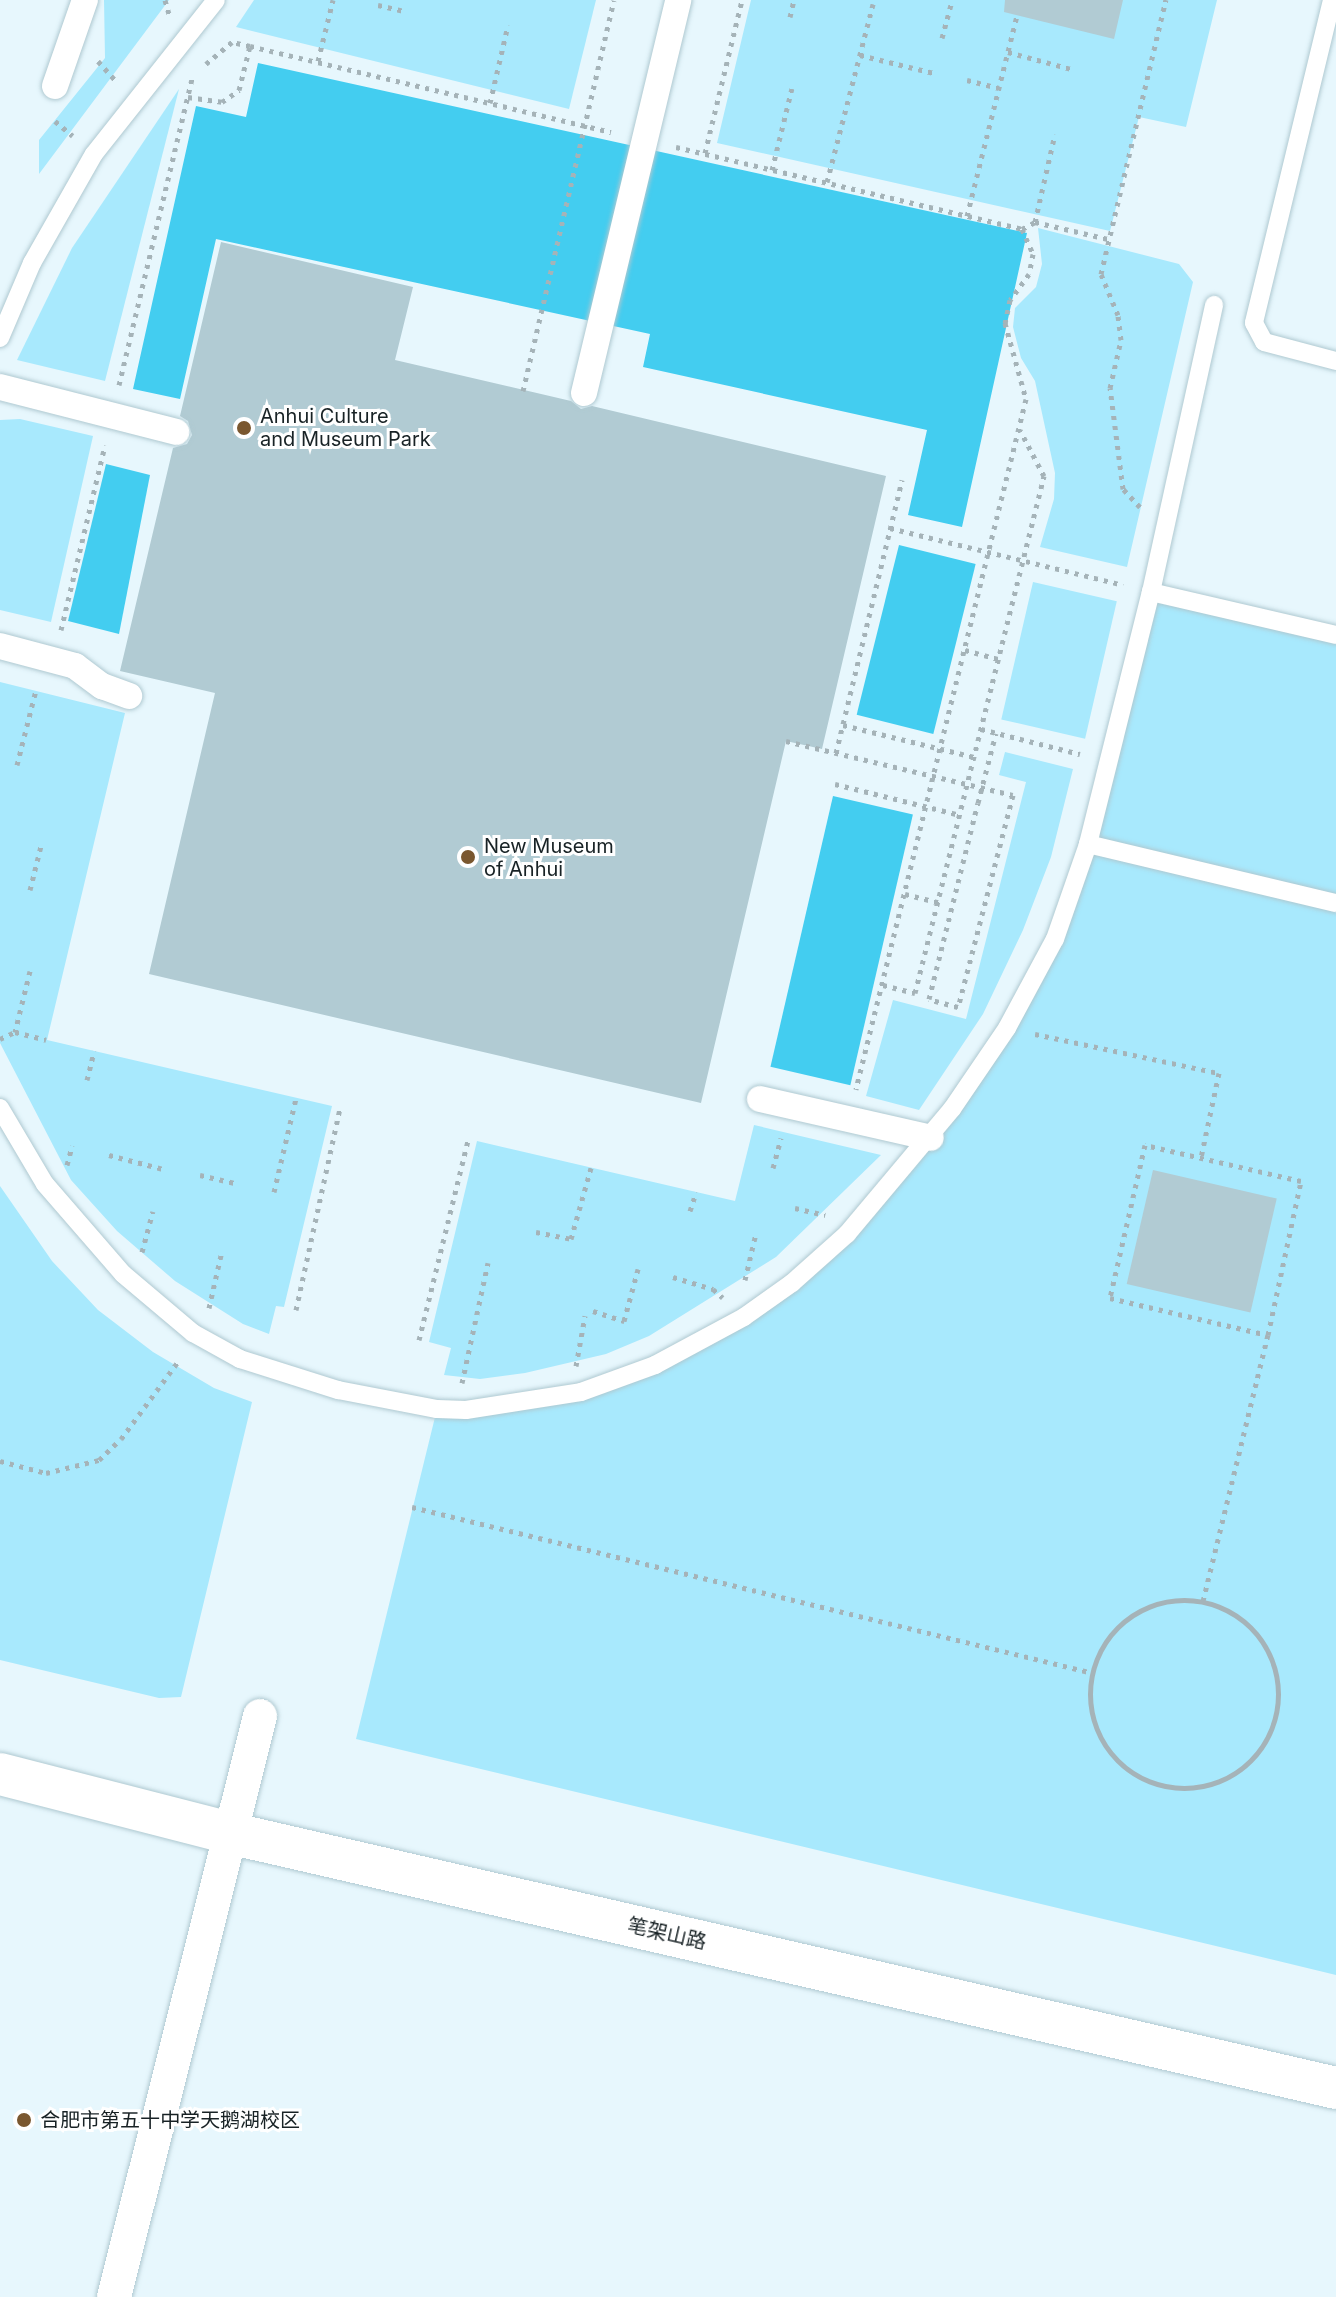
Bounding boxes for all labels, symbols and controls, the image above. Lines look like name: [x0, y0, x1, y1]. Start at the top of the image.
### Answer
place label: Anhui Culture and Museum Park: [260, 404, 431, 451]
marker: Anhui Culture and Museum Park: [235, 419, 253, 437]
place label: New Museum of Anhui: [484, 834, 614, 881]
marker: New Museum of Anhui: [459, 848, 477, 866]
street label: 笔架山路: [625, 1913, 709, 1955]
place label: 合肥市第五十中学天鹅湖校区: [40, 2108, 300, 2132]
marker: 合肥市第五十中学天鹅湖校区: [15, 2111, 33, 2129]

